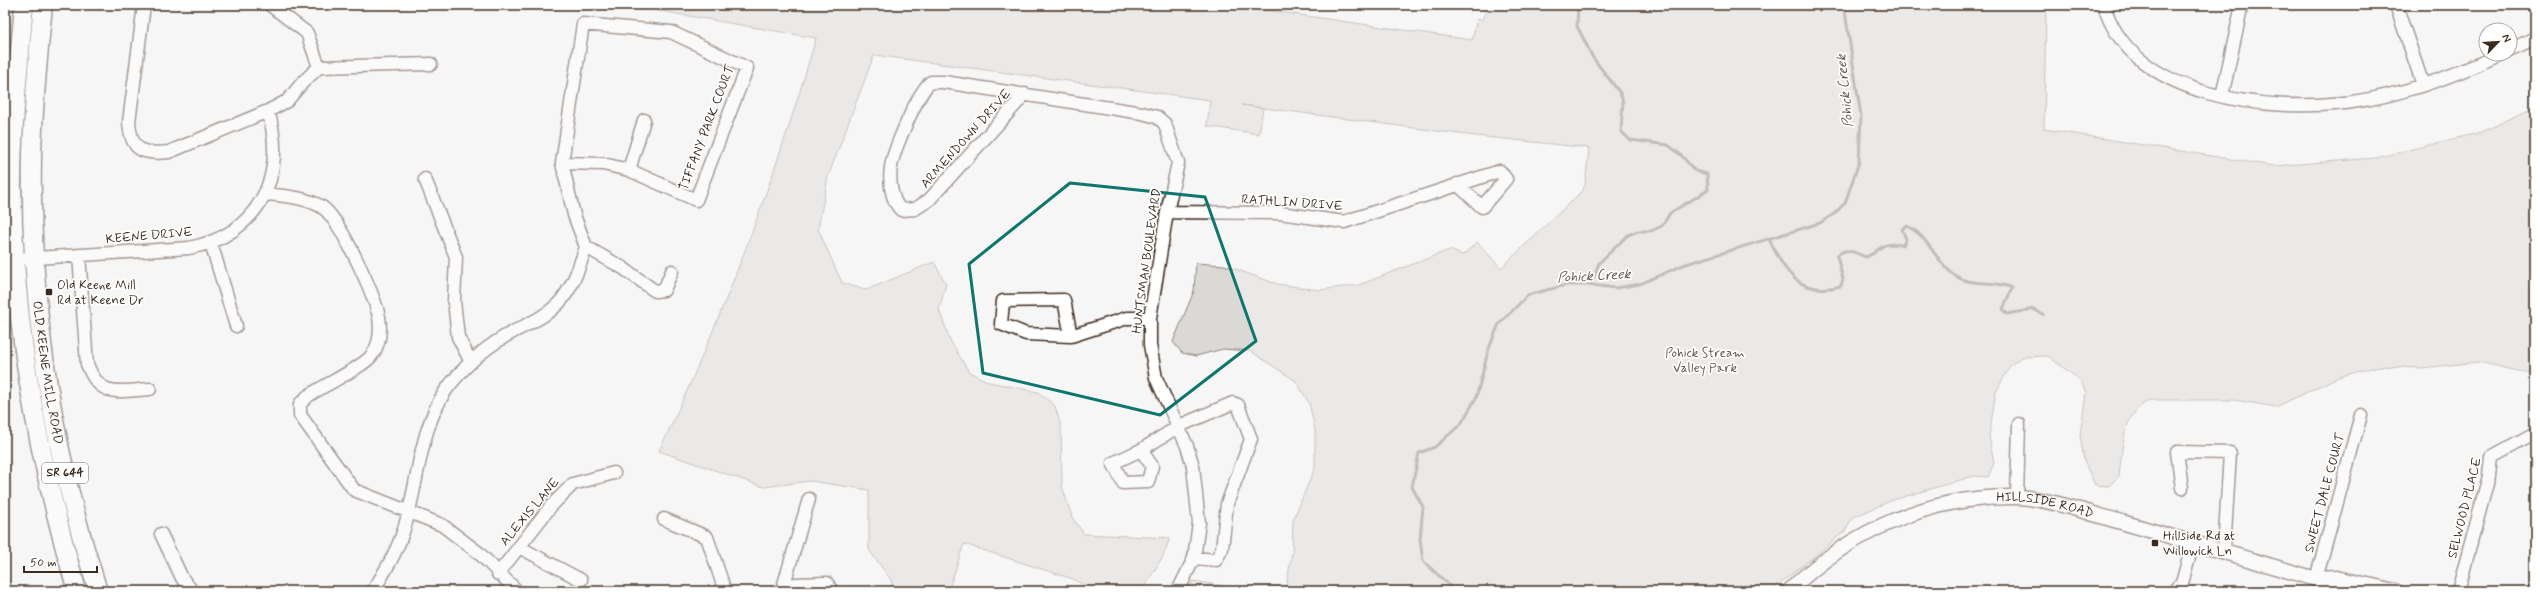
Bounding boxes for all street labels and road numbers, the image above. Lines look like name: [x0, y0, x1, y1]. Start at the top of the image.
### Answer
street label: TIFFANY PARK COURT: [675, 62, 739, 193]
street label: ARMENDOWN DRIVE: [917, 86, 1015, 192]
street label: HUNTSMAN BOULEVARD: [1128, 187, 1166, 335]
street label: RATHLIN DRIVE: [1241, 191, 1343, 215]
street label: KEENE DRIVE: [105, 224, 193, 248]
street label: OLD KEENE MILL ROAD: [29, 300, 67, 446]
street label: SWEET DALE COURT: [2301, 430, 2349, 555]
street label: SELWOOD PLACE: [2444, 456, 2486, 560]
road number: SR 644: [42, 463, 88, 483]
street label: ALEXIS LANE: [497, 474, 563, 550]
street label: HILLSIDE ROAD: [1996, 488, 2096, 522]

